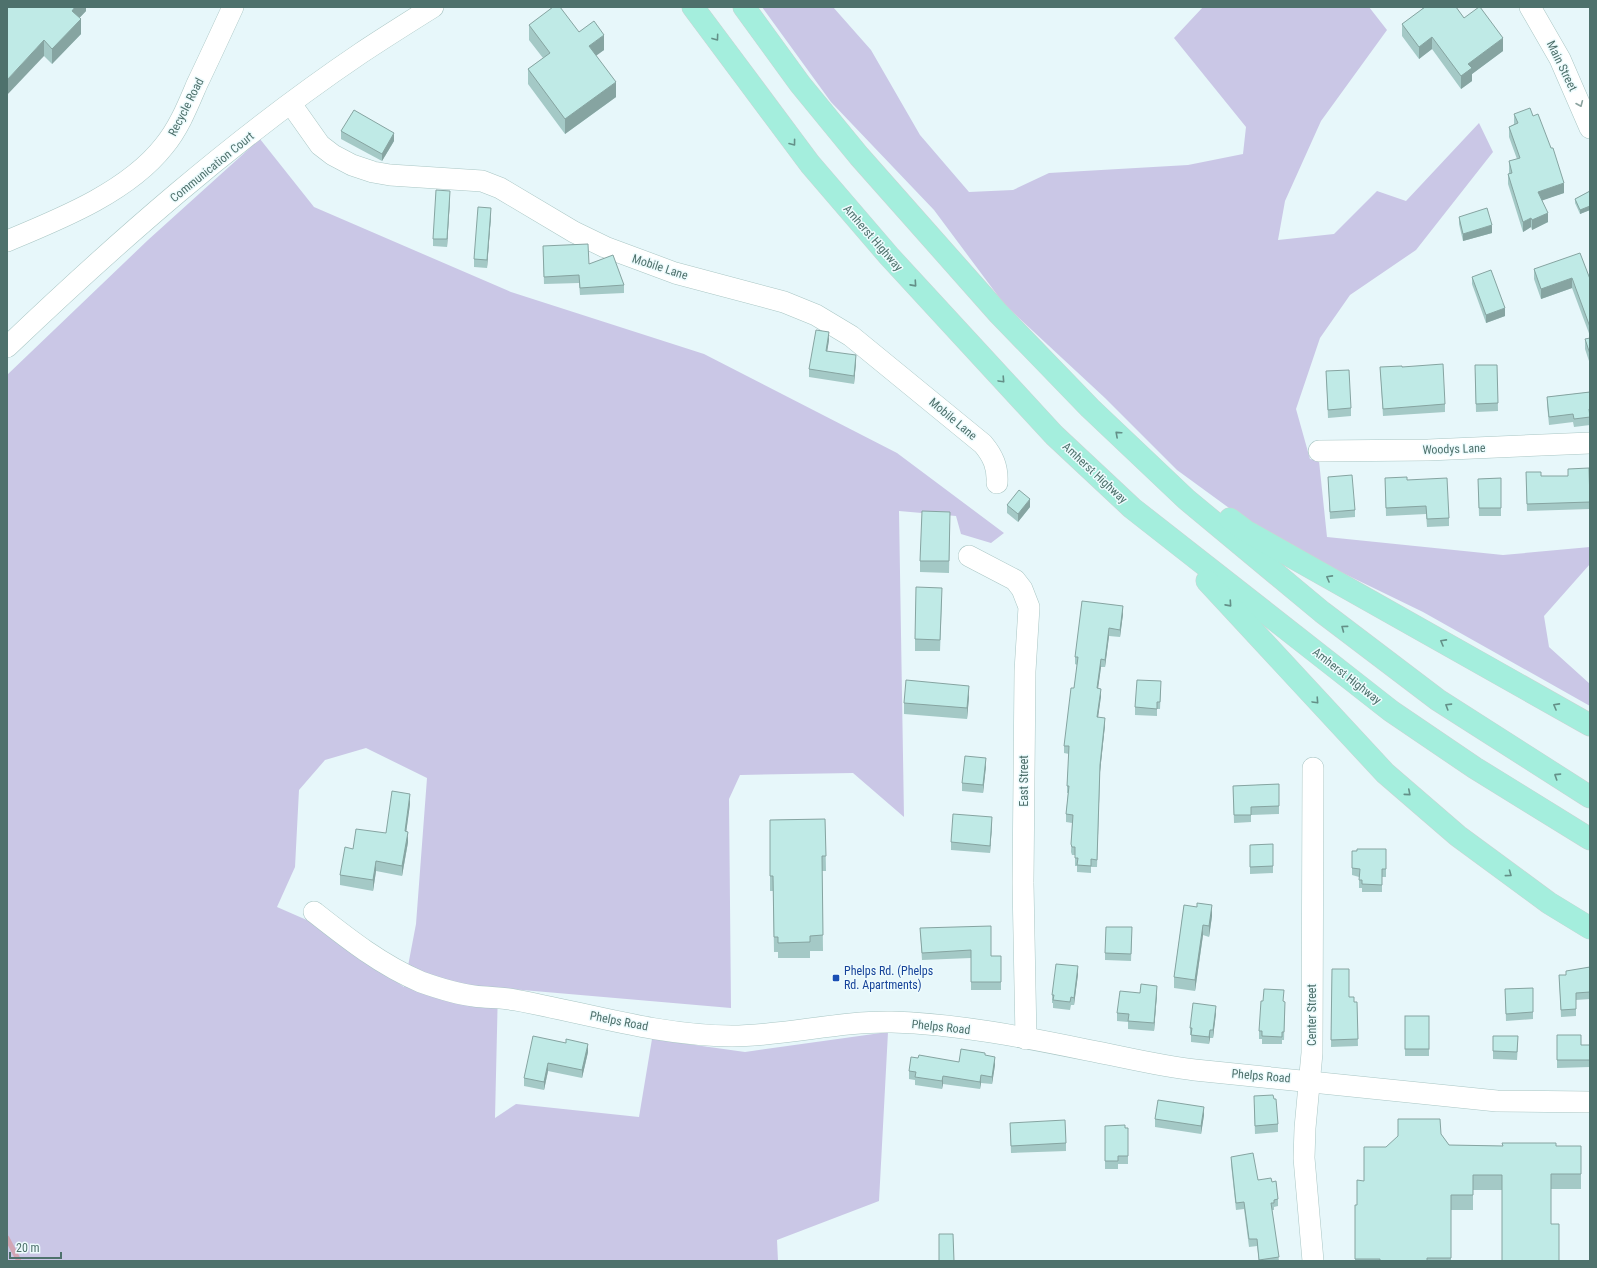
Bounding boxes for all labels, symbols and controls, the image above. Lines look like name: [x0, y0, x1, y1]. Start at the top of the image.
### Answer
one-way arrow: [711, 34, 718, 41]
street label: Main Street: [1544, 39, 1580, 94]
street label: Recycle Road: [165, 76, 207, 138]
one-way arrow: [1575, 100, 1583, 107]
street label: Communication Court: [167, 129, 257, 205]
one-way arrow: [789, 138, 796, 145]
street label: Amherst Highway: [840, 202, 906, 274]
street label: Mobile Lane: [630, 251, 690, 283]
one-way arrow: [909, 279, 917, 287]
one-way arrow: [997, 375, 1005, 383]
street label: Mobile Lane: [926, 395, 980, 443]
one-way arrow: [1115, 431, 1123, 438]
street label: Amherst Highway: [1060, 440, 1130, 506]
street label: Woodys Lane: [1422, 441, 1486, 457]
one-way arrow: [1326, 576, 1333, 583]
one-way arrow: [1224, 599, 1232, 607]
one-way arrow: [1341, 626, 1348, 633]
one-way arrow: [1440, 639, 1447, 646]
street label: Amherst Highway: [1310, 645, 1384, 707]
one-way arrow: [1311, 696, 1318, 703]
one-way arrow: [1445, 703, 1452, 711]
one-way arrow: [1553, 703, 1560, 710]
street label: East Street: [1017, 755, 1031, 807]
one-way arrow: [1554, 773, 1561, 781]
one-way arrow: [1403, 788, 1410, 795]
one-way arrow: [1505, 869, 1512, 876]
place label: Phelps Rd. (Phelps Rd. Apartments): [844, 964, 933, 992]
marker: Phelps Rd. (Phelps Rd. Apartments): [831, 973, 841, 983]
street label: Center Street: [1305, 984, 1319, 1046]
street label: Phelps Road: [589, 1008, 649, 1034]
street label: Phelps Road: [911, 1017, 971, 1037]
street label: Phelps Road: [1231, 1066, 1291, 1086]
scale bar: [10, 1234, 61, 1260]
text: 20 m: [16, 1241, 40, 1255]

